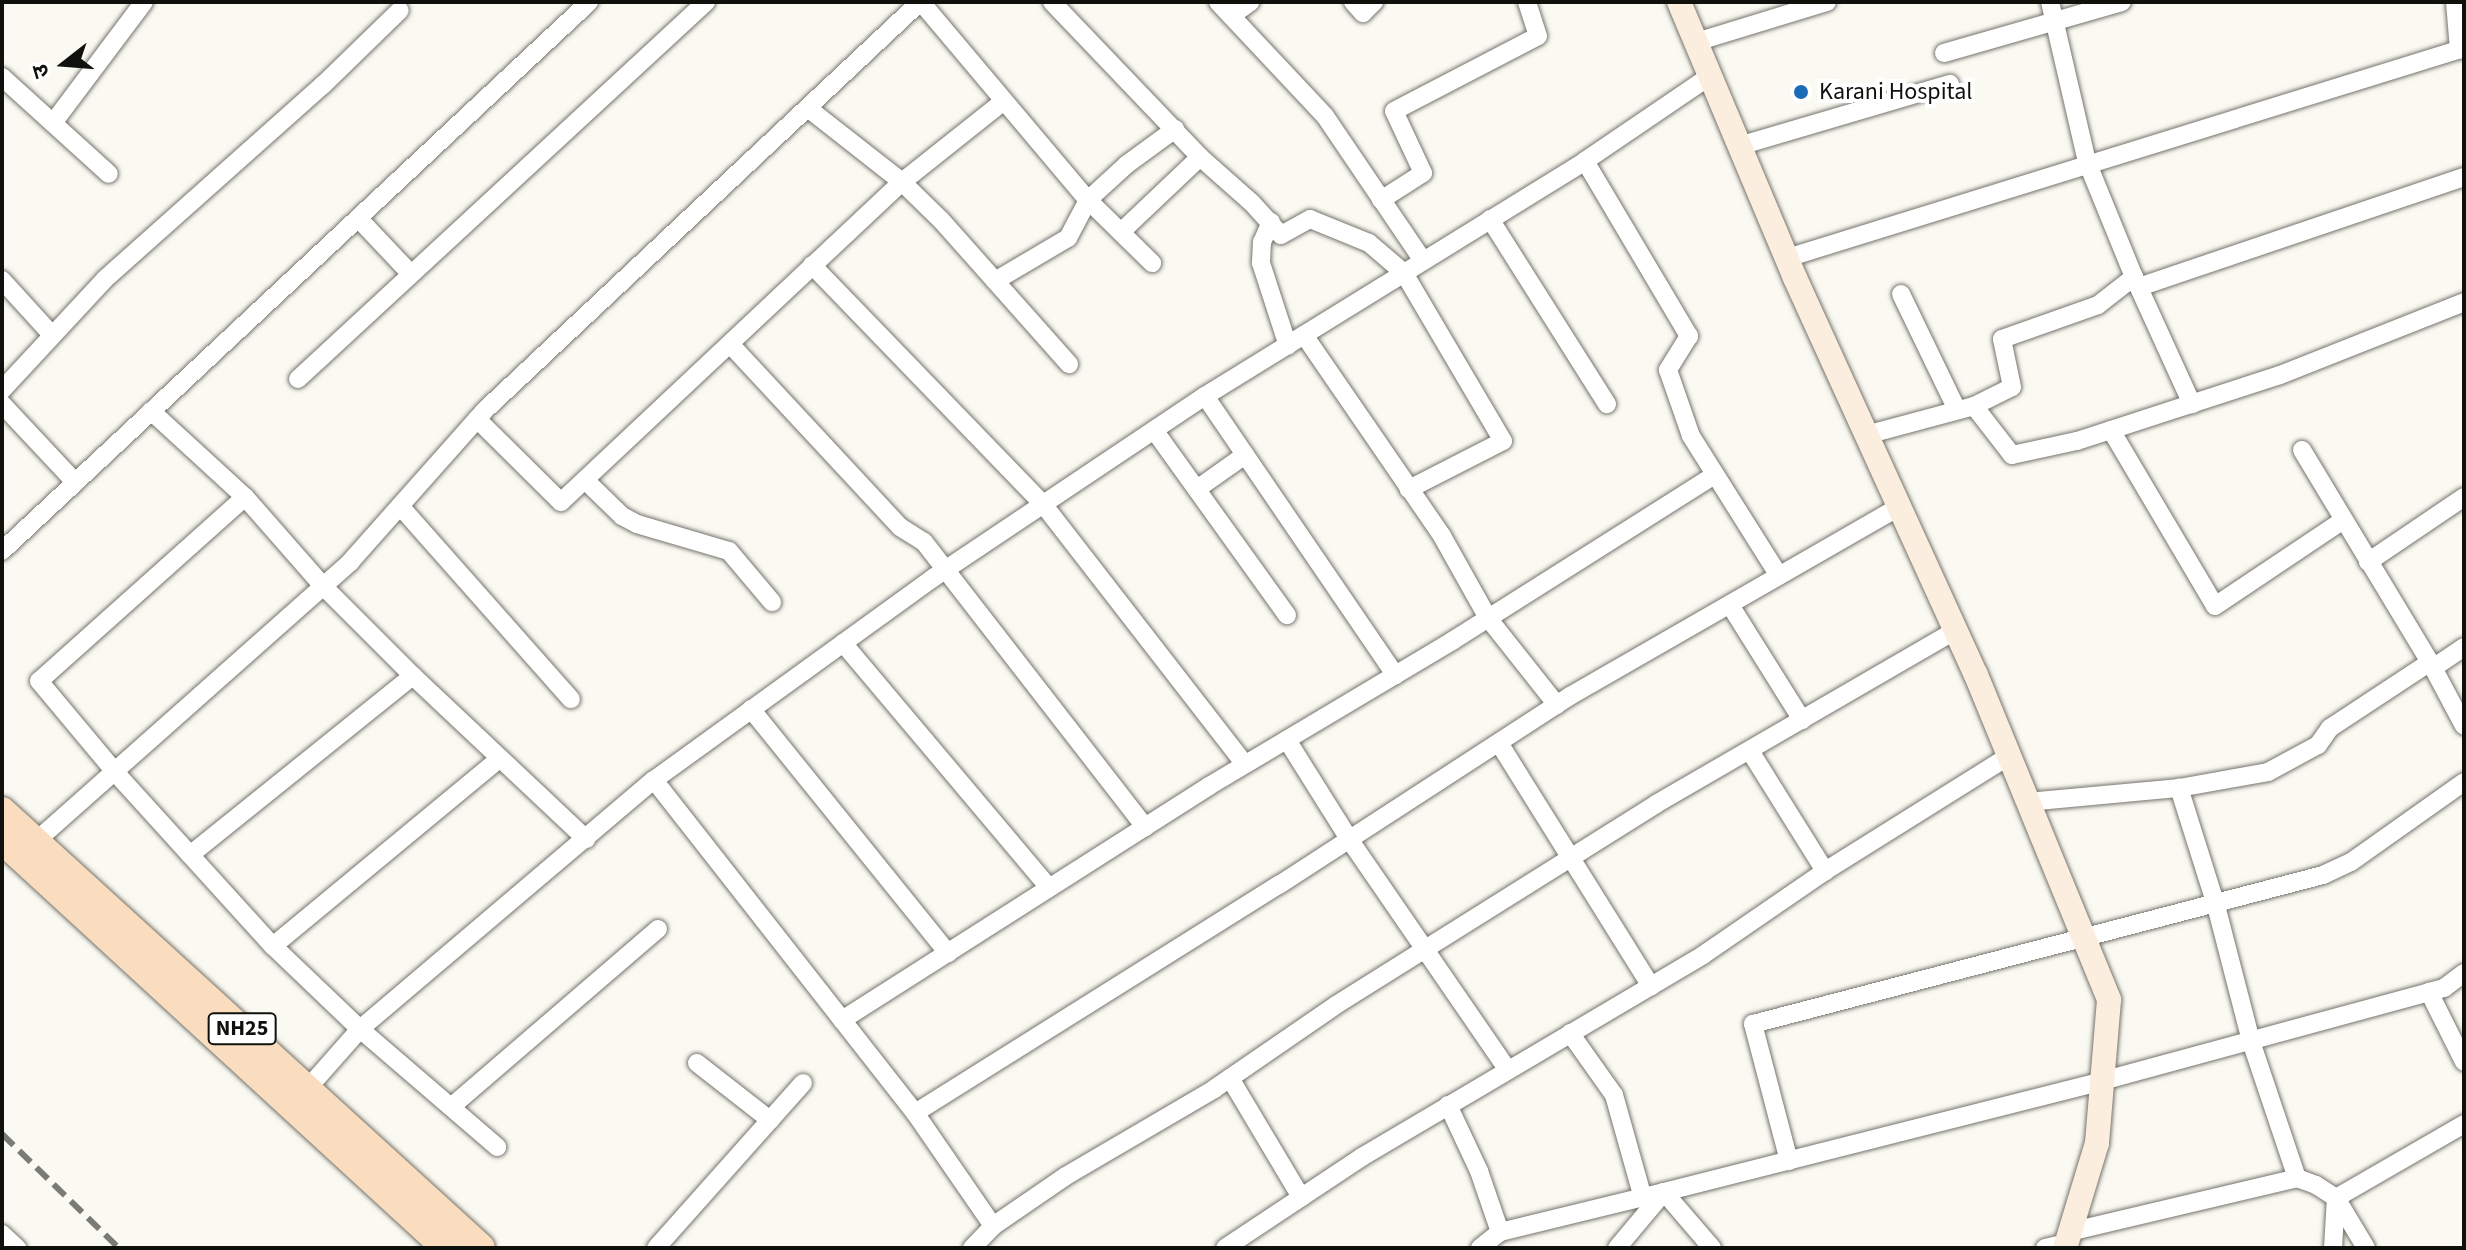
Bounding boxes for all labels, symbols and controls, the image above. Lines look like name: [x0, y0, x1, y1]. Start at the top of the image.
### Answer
north arrow: [24, 24, 104, 104]
text: उ: [24, 60, 58, 82]
place label: Karani Hospital: [1819, 78, 1972, 106]
marker: Karani Hospital: [1790, 81, 1812, 103]
road number: NH25: [206, 1011, 278, 1047]

